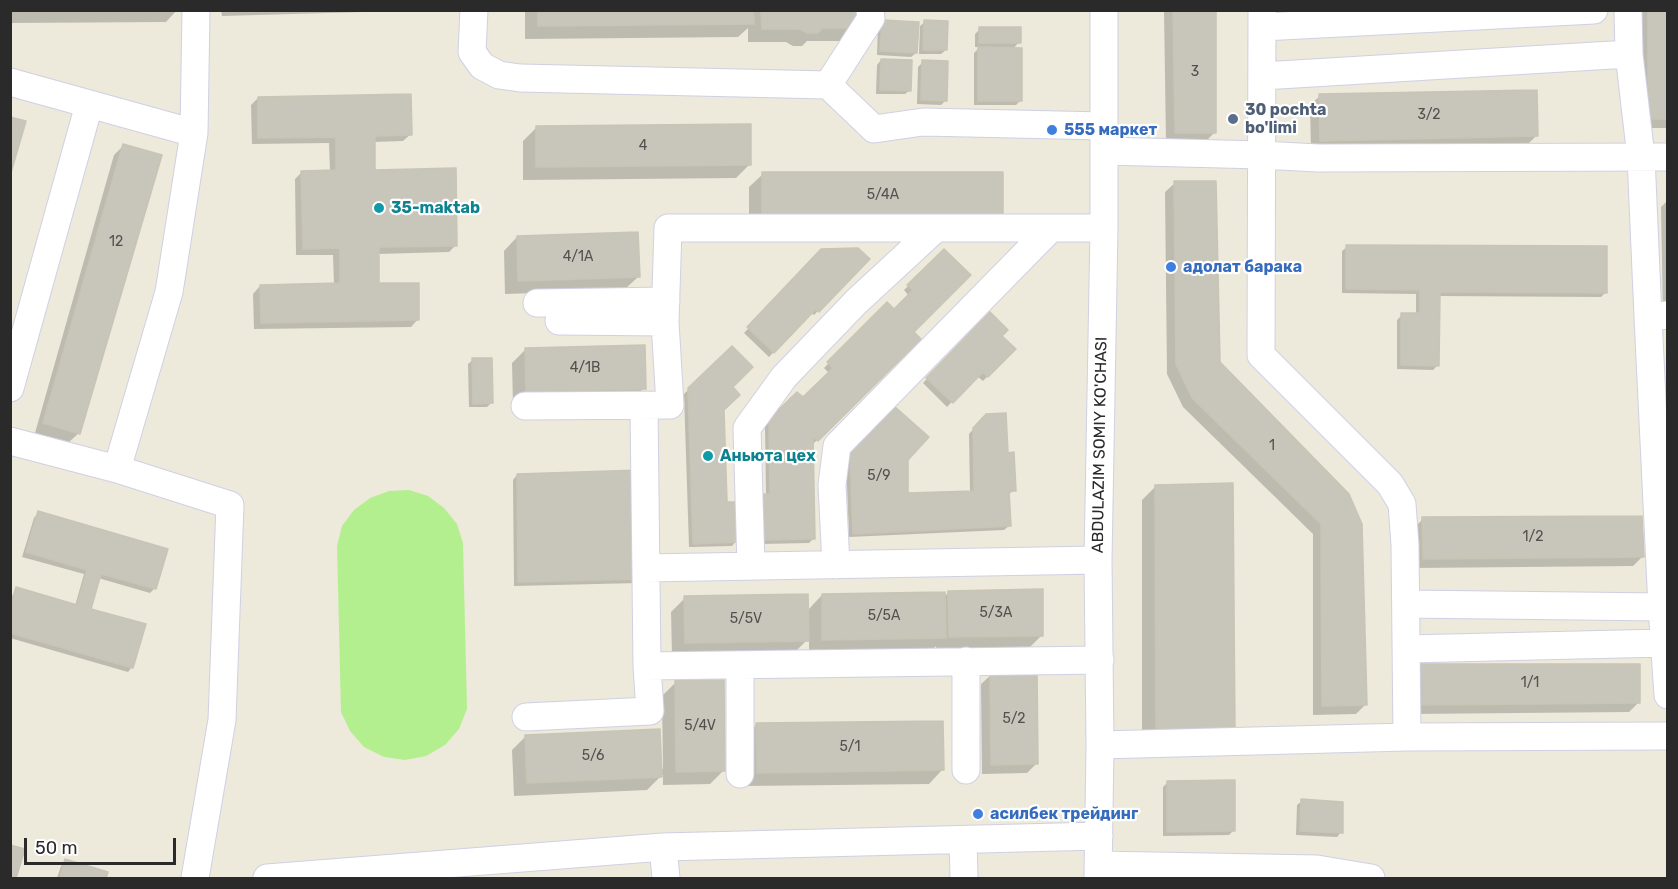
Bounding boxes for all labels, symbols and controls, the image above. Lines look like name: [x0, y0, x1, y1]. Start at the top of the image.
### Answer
house number: 3: [1191, 64, 1199, 80]
place label: 30 pochta bo'limi: [1245, 100, 1326, 138]
house number: 3/2: [1417, 107, 1441, 123]
marker: 30 pochta bo'limi: [1226, 112, 1240, 126]
place label: 555 маркет: [1064, 120, 1157, 140]
marker: 555 маркет: [1045, 123, 1059, 137]
house number: 4: [639, 138, 647, 154]
house number: 5/4A: [867, 187, 899, 203]
place label: 35-maktab: [391, 198, 480, 218]
marker: 35-maktab: [372, 201, 386, 215]
house number: 12: [109, 234, 123, 250]
house number: 4/1A: [563, 249, 593, 265]
place label: адолат барака: [1183, 257, 1302, 277]
marker: адолат барака: [1164, 260, 1178, 274]
street label: ABDULAZIM SOMIY KO'CHASI: [1089, 337, 1111, 553]
house number: 4/1B: [570, 360, 600, 376]
house number: 1: [1269, 438, 1275, 454]
place label: Аньюта цех: [720, 446, 816, 466]
marker: Аньюта цех: [701, 449, 715, 463]
house number: 5/9: [867, 468, 891, 484]
house number: 1/2: [1523, 529, 1543, 545]
house number: 5/3A: [980, 605, 1012, 621]
house number: 5/5A: [868, 608, 900, 624]
house number: 5/5V: [730, 611, 762, 627]
house number: 1/1: [1521, 675, 1539, 691]
house number: 5/2: [1002, 711, 1026, 727]
house number: 5/4V: [684, 718, 716, 734]
house number: 5/1: [840, 739, 860, 755]
house number: 5/6: [582, 748, 604, 764]
place label: асилбек трейдинг: [990, 804, 1138, 824]
marker: асилбек трейдинг: [971, 807, 985, 821]
scale bar: [27, 826, 178, 864]
text: 50 m: [35, 837, 78, 859]

